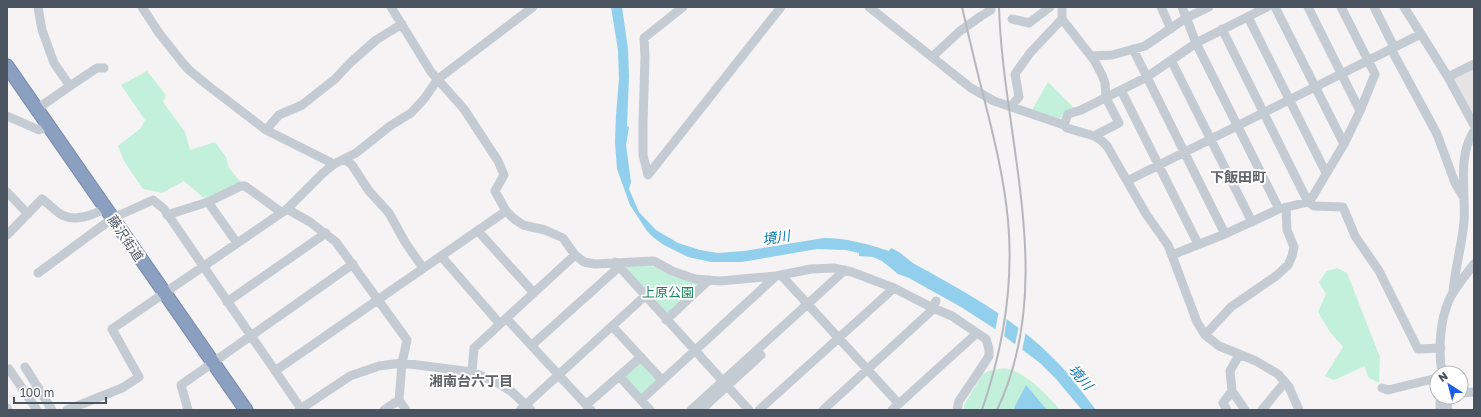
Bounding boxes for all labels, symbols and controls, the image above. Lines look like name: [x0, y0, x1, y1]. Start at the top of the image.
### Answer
district label: 下飯田町: [1210, 168, 1266, 185]
street label: 藤沢街道: [105, 212, 147, 264]
water label: 境川: [761, 226, 793, 248]
park label: 上原公園: [642, 284, 694, 300]
water label: 境川: [1065, 361, 1098, 395]
north arrow: [1429, 365, 1469, 405]
text: N: [1436, 369, 1450, 384]
district label: 湘南台六丁目: [429, 372, 513, 389]
scale bar: [14, 379, 106, 405]
text: 100 m: [20, 385, 54, 400]

